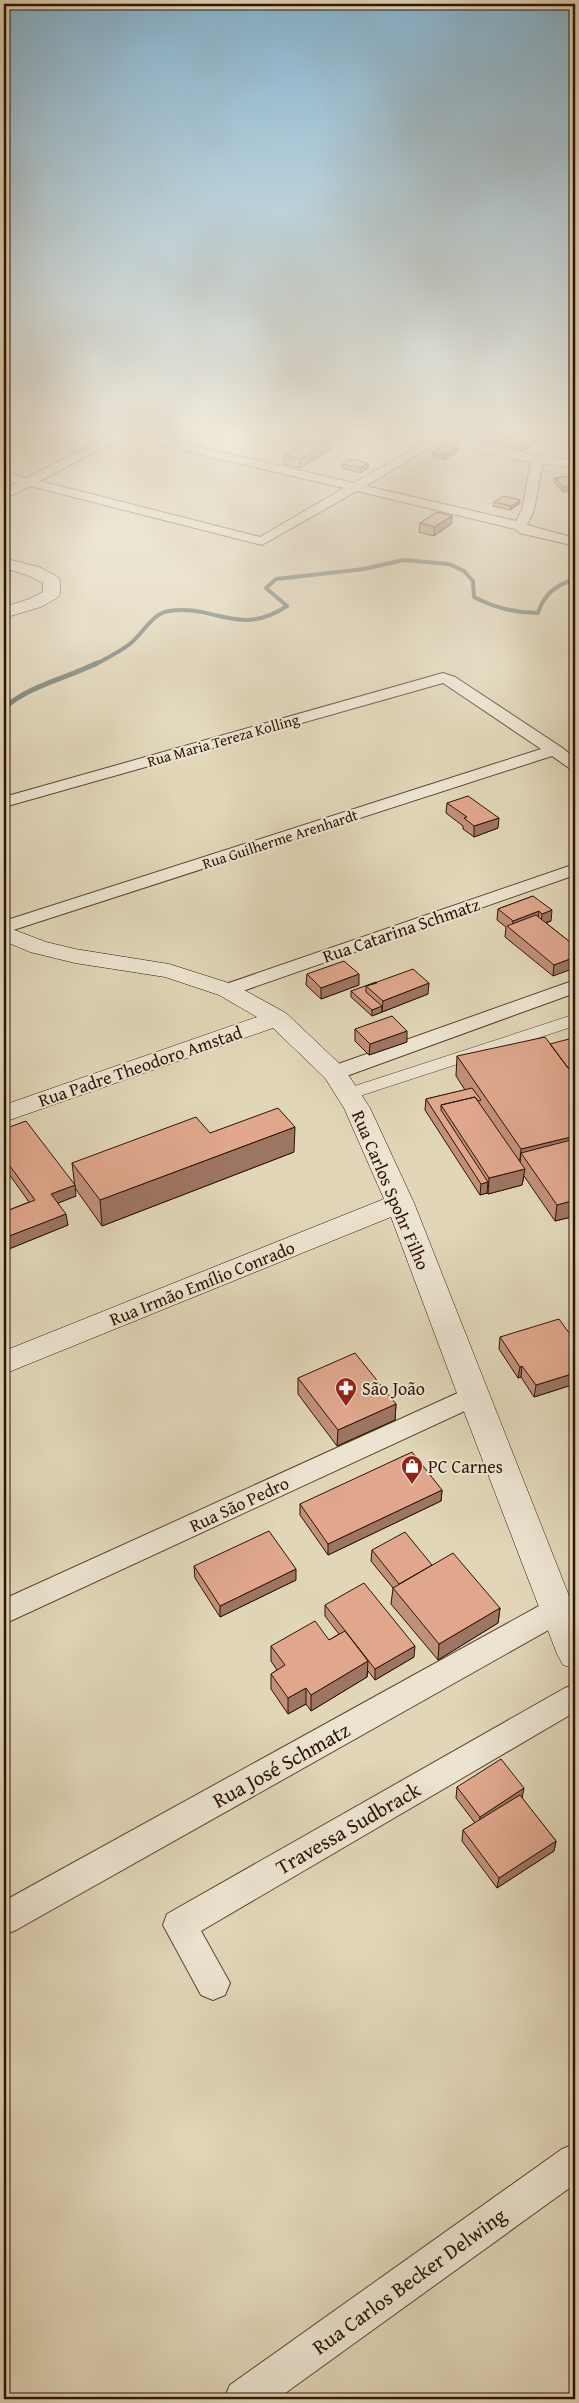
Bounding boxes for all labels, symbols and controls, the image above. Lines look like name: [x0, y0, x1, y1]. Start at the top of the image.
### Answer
street label: Rua Maria Tereza Kolling: [145, 708, 302, 772]
street label: Rua Guilherme Arenhardt: [200, 804, 361, 874]
street label: Rua Catarina Schmatz: [319, 890, 483, 970]
street label: Rua Padre Theodoro Amstad: [34, 1018, 246, 1114]
street label: Rua Carlos Spohr Filho: [345, 1106, 437, 1274]
street label: Rua Irmão Emílio Conrado: [105, 1233, 299, 1333]
place label: São João: [362, 1375, 425, 1402]
pharmacy icon: São João: [334, 1376, 358, 1407]
place label: PC Carnes: [428, 1453, 503, 1480]
shop icon: PC Carnes: [400, 1454, 424, 1485]
street label: Rua São Pedro: [185, 1469, 293, 1539]
street label: Rua José Schmatz: [207, 1714, 355, 1816]
street label: Travessa Sudbrack: [270, 1774, 426, 1882]
street label: Rua Carlos Becker Delwing: [306, 2200, 513, 2362]

